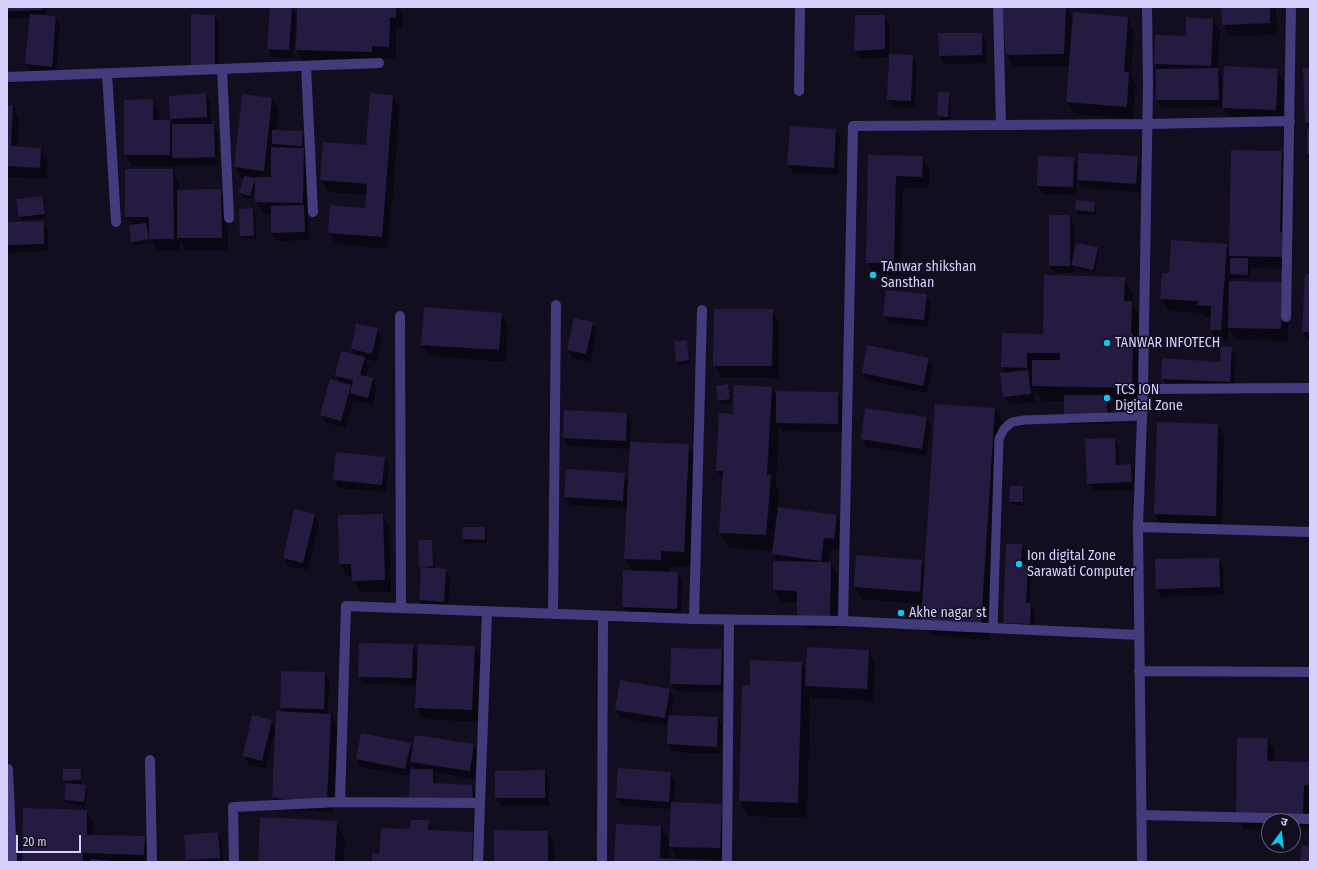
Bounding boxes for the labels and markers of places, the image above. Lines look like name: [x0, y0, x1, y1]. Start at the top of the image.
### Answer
place label: TAnwar shikshan Sansthan: [881, 259, 976, 292]
marker: TAnwar shikshan Sansthan: [868, 270, 878, 280]
place label: TANWAR INFOTECH: [1115, 335, 1220, 351]
marker: TANWAR INFOTECH: [1102, 338, 1112, 348]
place label: TCS ION Digital Zone: [1115, 382, 1183, 414]
marker: TCS ION Digital Zone: [1102, 393, 1112, 403]
place label: Ion digital Zone Sarawati Computer: [1027, 548, 1135, 580]
marker: Ion digital Zone Sarawati Computer: [1014, 559, 1024, 569]
place label: Akhe nagar st: [909, 605, 986, 621]
marker: Akhe nagar st: [896, 608, 906, 618]

